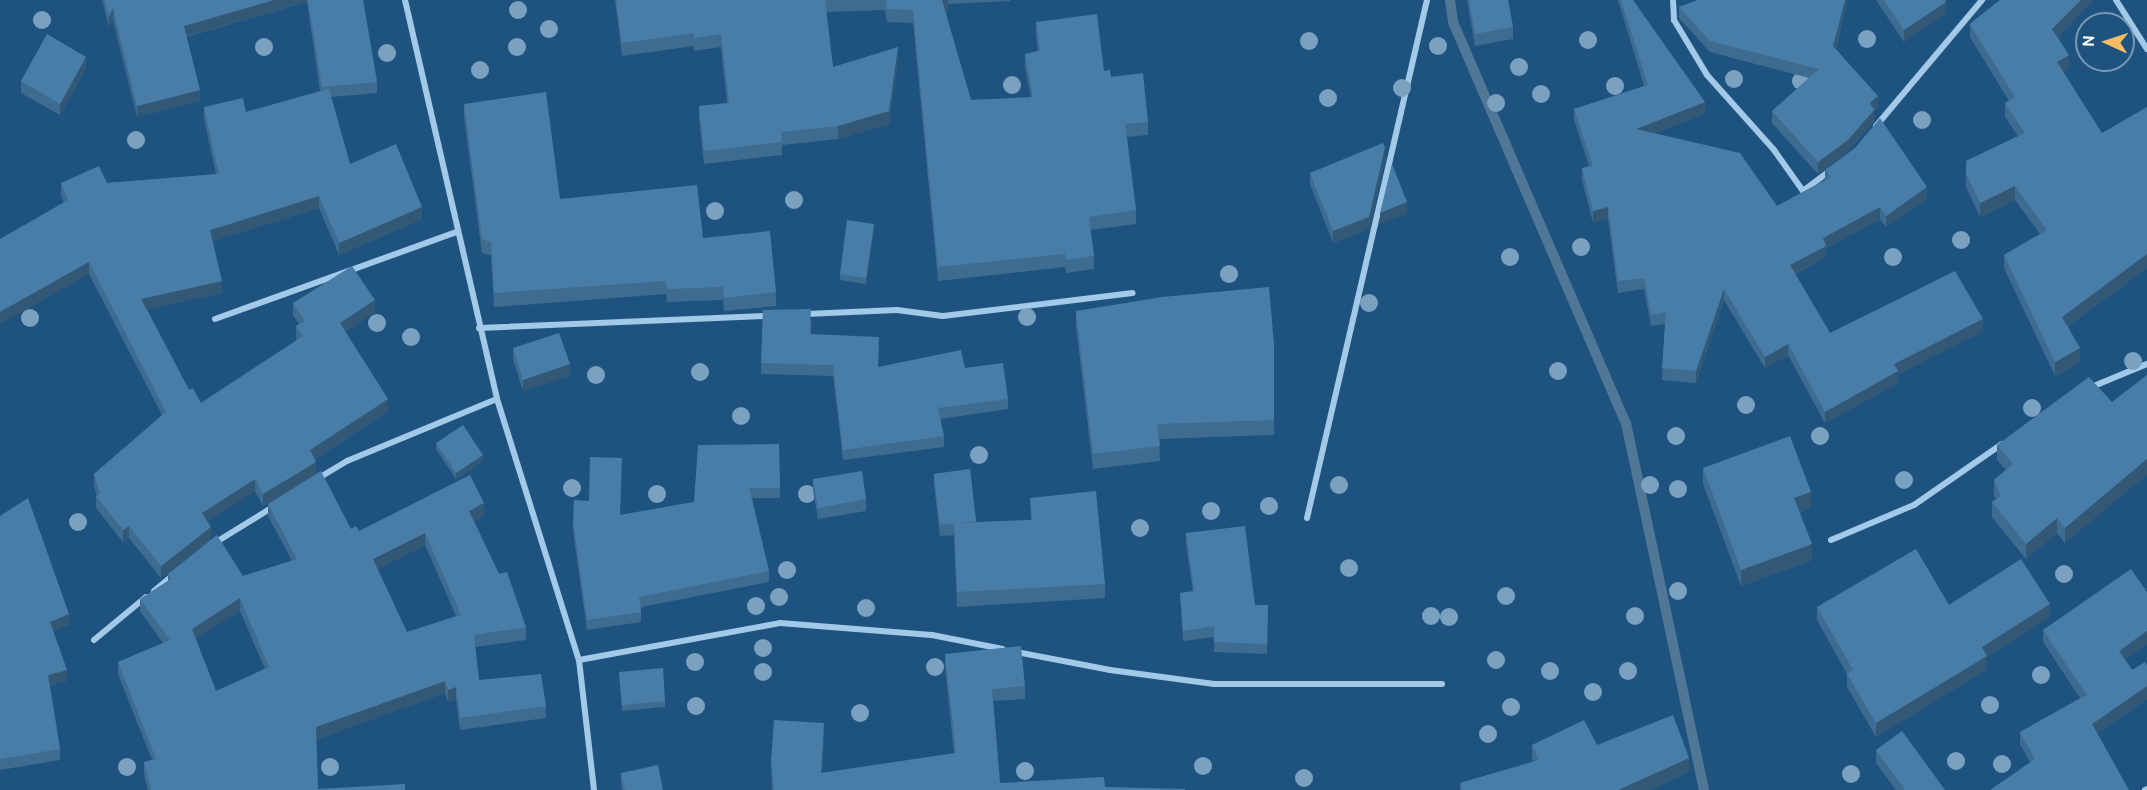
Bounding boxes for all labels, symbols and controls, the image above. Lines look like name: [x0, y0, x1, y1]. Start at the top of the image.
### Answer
north arrow: [2075, 12, 2135, 72]
text: N: [2079, 35, 2098, 47]

